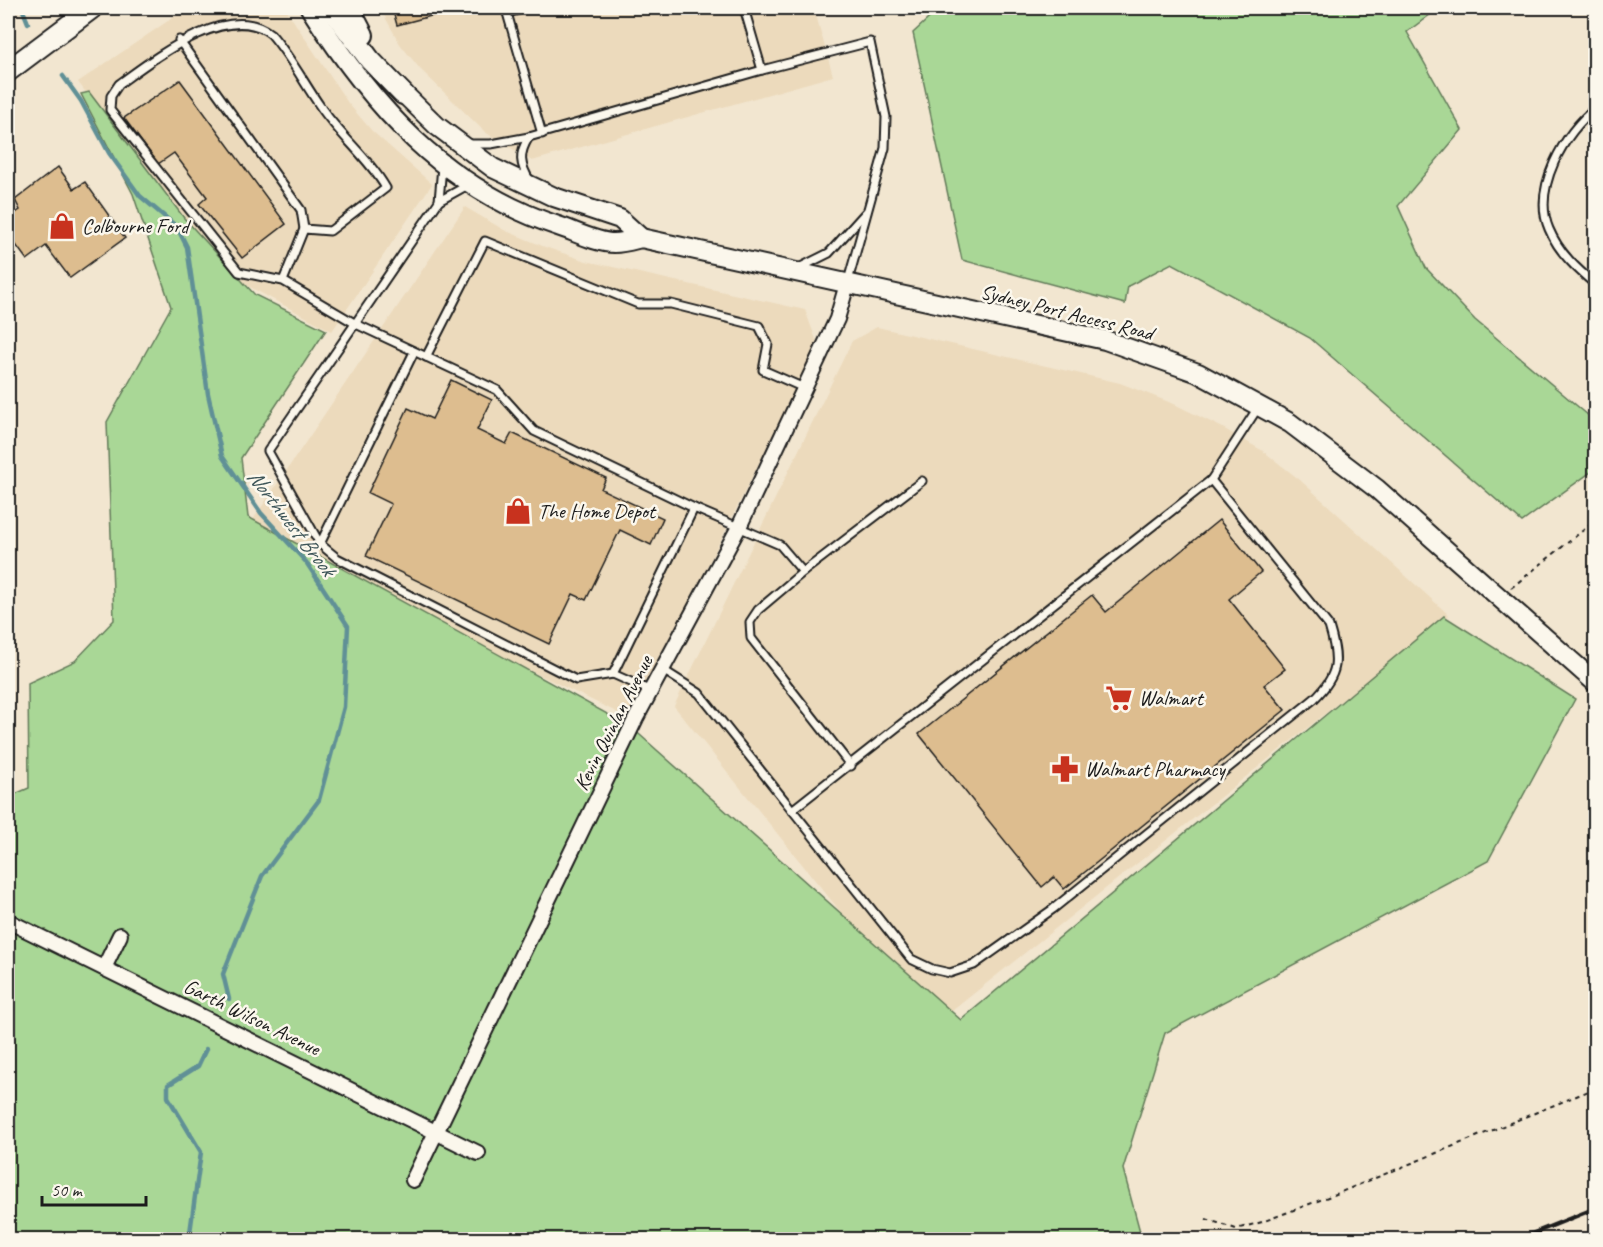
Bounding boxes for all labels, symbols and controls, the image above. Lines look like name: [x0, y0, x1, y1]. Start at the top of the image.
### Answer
shop icon: Colbourne Ford: [47, 211, 77, 241]
place label: Colbourne Ford: [82, 213, 191, 239]
street label: Sydney Port Access Road: [978, 278, 1160, 347]
water label: Northwest Brook: [241, 464, 344, 585]
shop icon: The Home Depot: [503, 496, 533, 526]
place label: The Home Depot: [538, 498, 657, 524]
street label: Kevin Quinlan Avenue: [568, 650, 659, 795]
supermarket icon: Walmart: [1104, 683, 1134, 713]
place label: Walmart: [1139, 685, 1205, 711]
pharmacy icon: Walmart Pharmacy: [1050, 754, 1080, 784]
place label: Walmart Pharmacy: [1085, 756, 1226, 782]
street label: Garth Wilson Avenue: [180, 973, 325, 1062]
scale bar: [42, 1169, 146, 1207]
text: 50 m: [51, 1179, 84, 1201]

